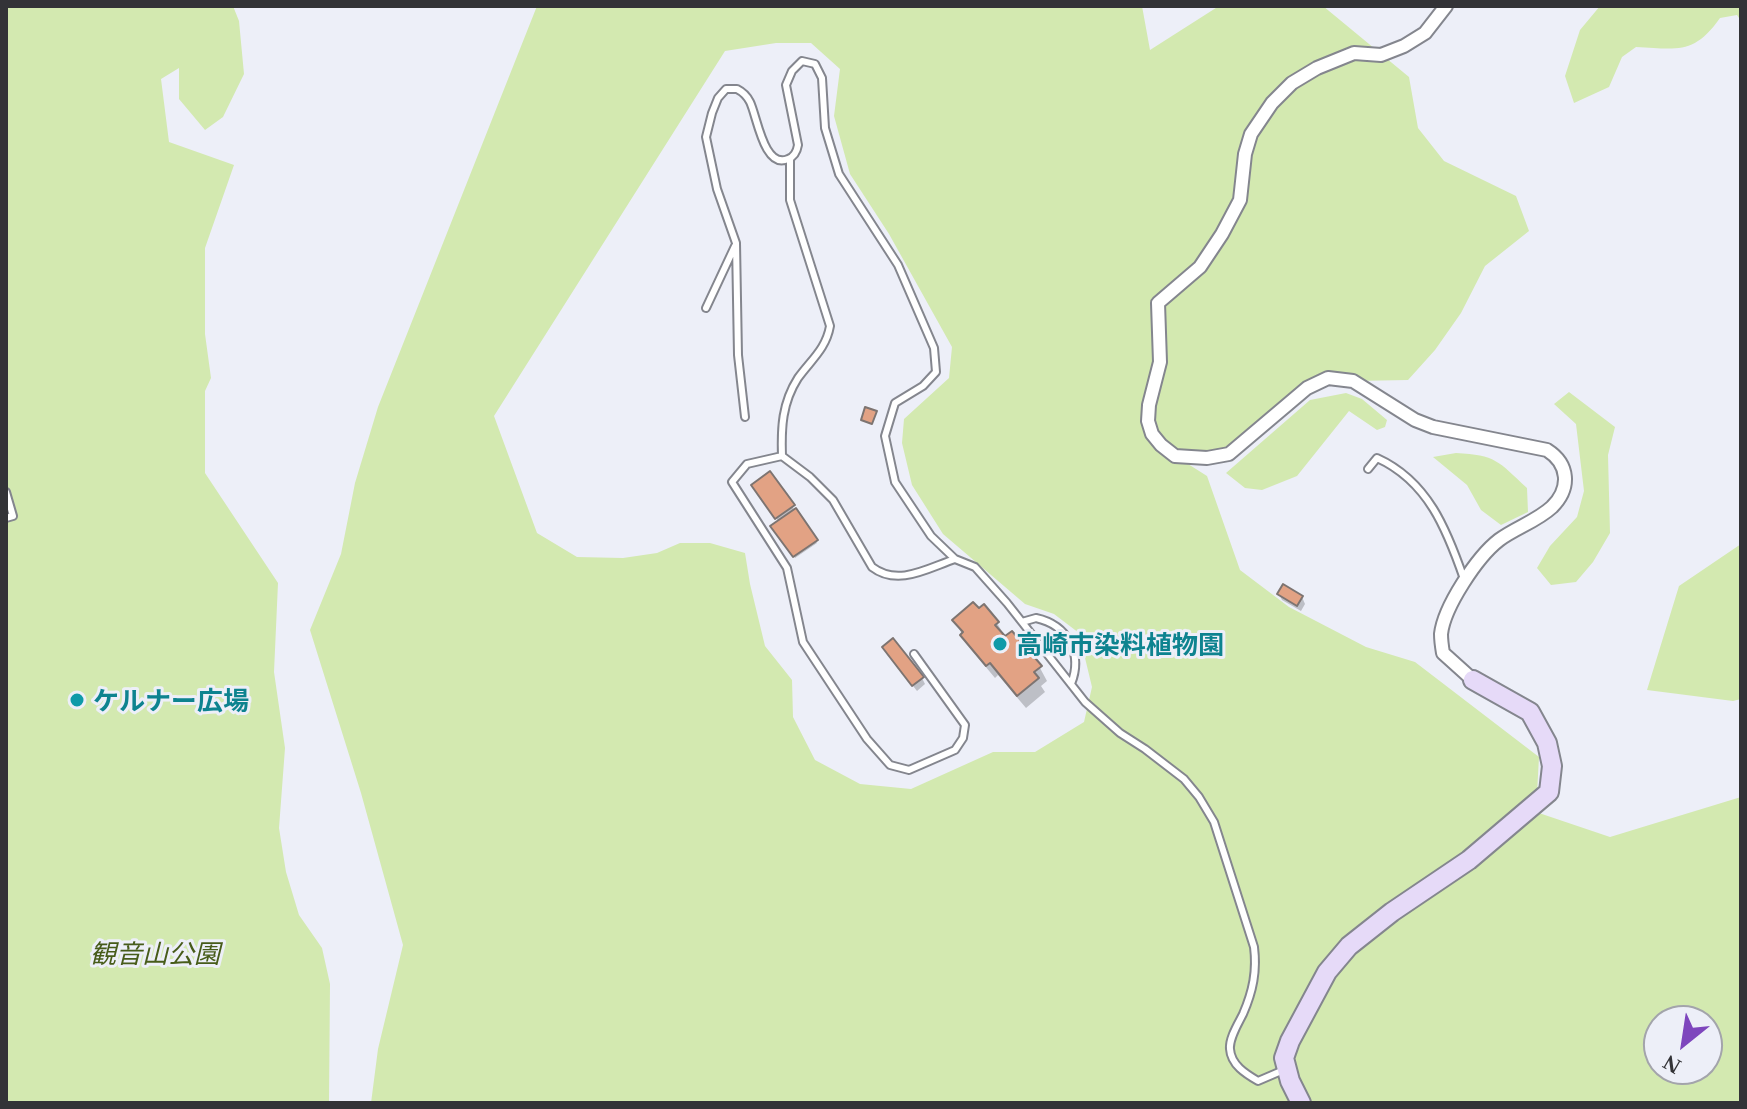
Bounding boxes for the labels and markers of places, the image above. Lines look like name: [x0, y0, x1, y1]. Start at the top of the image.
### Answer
place label: 高崎市染料植物園: [1016, 628, 1224, 660]
marker: 高崎市染料植物園: [991, 635, 1009, 653]
place label: ケルナー広場: [93, 684, 249, 716]
marker: ケルナー広場: [68, 691, 86, 709]

